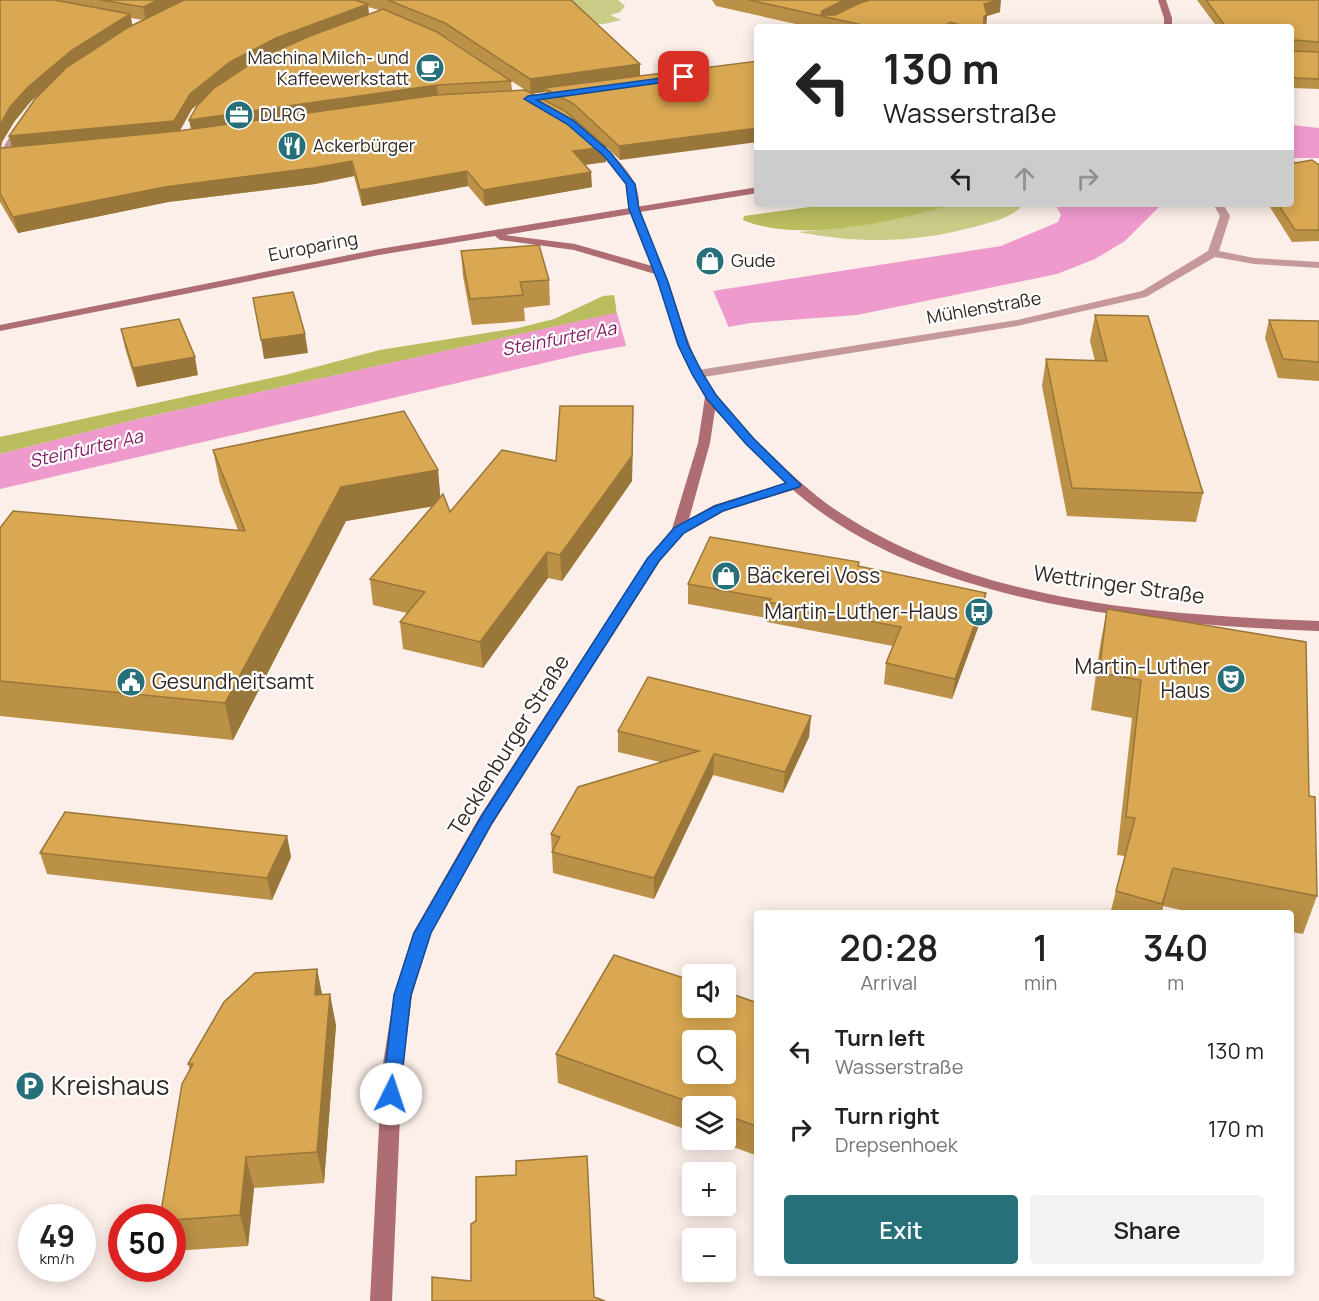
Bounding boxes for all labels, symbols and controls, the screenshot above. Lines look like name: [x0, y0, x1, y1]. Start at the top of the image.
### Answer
text: 130 m: [883, 39, 1000, 97]
place label: Machina Milch- und Kaffeewerkstatt: [247, 45, 409, 90]
icon: left: [784, 48, 862, 126]
pin: [658, 51, 709, 102]
cafe icon: Machina Milch- und Kaffeewerkstatt: [414, 52, 446, 84]
icon: arrive: [667, 60, 700, 93]
text: Wasserstraße: [883, 94, 1057, 131]
office icon: DLRG: [223, 99, 255, 131]
place label: DLRG: [260, 102, 306, 126]
restaurant icon: Ackerbürger: [276, 130, 308, 162]
place label: Ackerbürger: [313, 133, 416, 157]
icon: left: [945, 162, 978, 195]
icon: ahead: [1008, 162, 1041, 195]
icon: right: [1071, 162, 1104, 195]
street label: Europaring: [266, 226, 360, 266]
shop icon: Gude: [694, 245, 726, 277]
place label: Gude: [731, 248, 776, 272]
street label: Mühlenstraße: [925, 285, 1043, 329]
water label: Steinfurter Aa: [500, 315, 619, 361]
water label: Steinfurter Aa: [27, 423, 146, 473]
street label: Wettringer Straße: [1032, 558, 1207, 610]
shop icon: Bäckerei Voss: [710, 560, 742, 592]
place label: Bäckerei Voss: [747, 561, 880, 589]
bus stop icon: Martin-Luther-Haus: [963, 596, 995, 628]
place label: Martin-Luther-Haus: [764, 597, 958, 625]
street label: Tecklenburger Straße: [441, 649, 575, 840]
place label: Martin-Luther Haus: [1075, 652, 1210, 704]
theatre icon: Martin-Luther Haus: [1215, 663, 1247, 695]
public building icon: Gesundheitsamt: [115, 666, 147, 698]
place label: Gesundheitsamt: [152, 667, 314, 695]
text: 20:28: [840, 923, 938, 972]
text: 1: [1033, 923, 1048, 972]
text: 340: [1143, 923, 1208, 972]
map controls: [682, 964, 736, 1282]
button: sound: [682, 964, 736, 1018]
text: Arrival: [860, 969, 918, 996]
text: min: [1024, 969, 1057, 996]
text: m: [1167, 969, 1184, 996]
text: Turn left: [835, 1023, 925, 1053]
button: search: [682, 1030, 736, 1084]
icon: left: [784, 1035, 817, 1068]
text: 130 m: [1207, 1036, 1264, 1066]
text: Wasserstraße: [835, 1053, 964, 1080]
position arrow: [359, 1062, 423, 1126]
place label: Kreishaus: [51, 1067, 169, 1103]
parking icon: Kreishaus: [14, 1070, 46, 1102]
button: layers: [682, 1096, 736, 1150]
text: Turn right: [835, 1101, 940, 1131]
icon: right: [784, 1113, 817, 1146]
text: 170 m: [1208, 1114, 1264, 1144]
text: Drepsenhoek: [835, 1131, 958, 1158]
button: +: [682, 1162, 736, 1216]
button: Exit: [784, 1195, 1018, 1264]
button: Share: [1030, 1195, 1264, 1264]
speed limit sign: 50: [108, 1204, 186, 1282]
text: 49: [39, 1215, 75, 1256]
button: −: [682, 1228, 736, 1282]
text: km/h: [40, 1248, 74, 1269]

